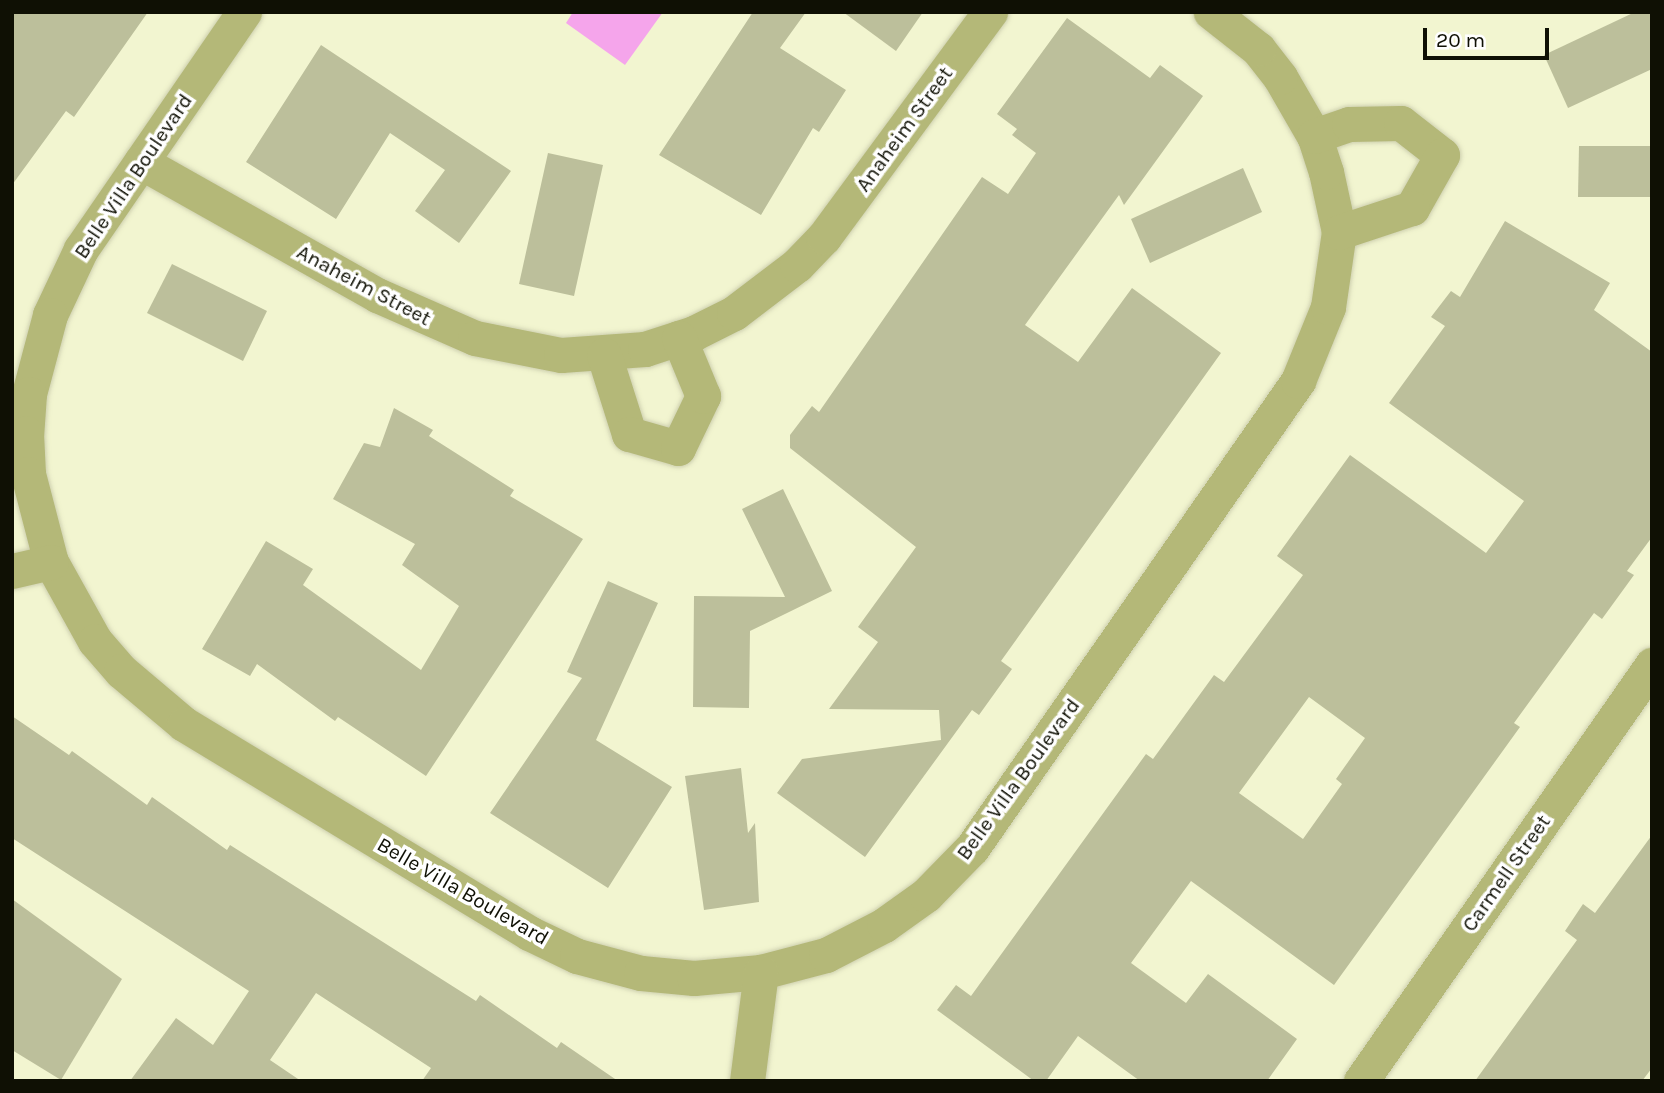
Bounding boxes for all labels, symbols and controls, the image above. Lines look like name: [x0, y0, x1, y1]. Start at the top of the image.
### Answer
scale bar: [1426, 14, 1552, 58]
text: 20 m: [1436, 28, 1485, 52]
street label: Anaheim Street: [850, 62, 958, 196]
street label: Belle Villa Boulevard: [68, 89, 198, 263]
street label: Anaheim Street: [293, 239, 435, 331]
street label: Belle Villa Boulevard: [951, 693, 1085, 865]
street label: Carmell Street: [1456, 810, 1556, 936]
street label: Belle Villa Boulevard: [373, 832, 553, 950]

